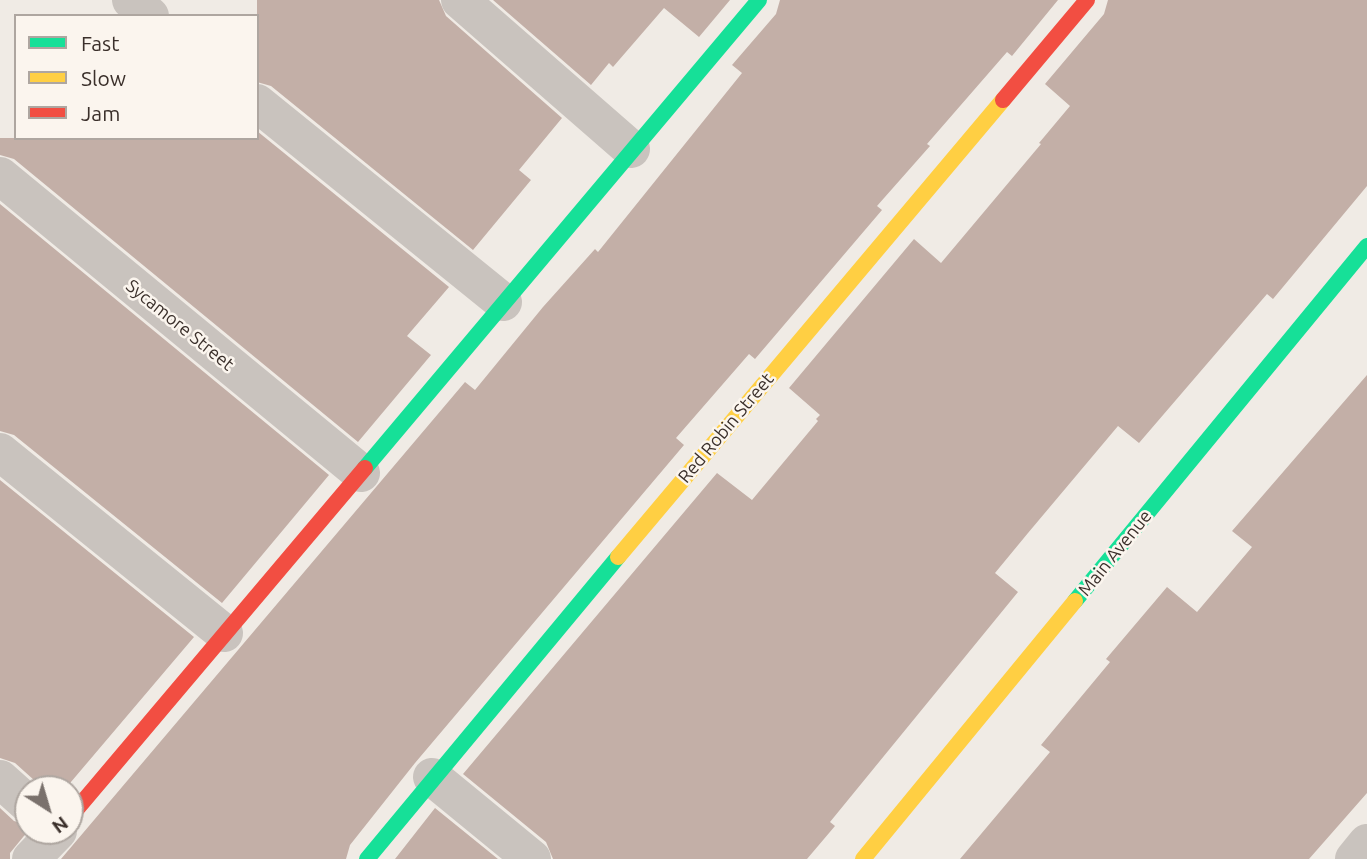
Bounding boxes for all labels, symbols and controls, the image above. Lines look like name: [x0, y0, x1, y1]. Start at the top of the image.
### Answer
legend: [14, 14, 259, 140]
text: Fast: [81, 31, 119, 55]
text: Slow: [81, 66, 126, 90]
text: Jam: [81, 101, 120, 125]
street label: Sycamore Street: [122, 275, 238, 375]
street label: Red Robin Street: [674, 369, 778, 487]
street label: Main Avenue: [1074, 506, 1156, 600]
north arrow: [14, 775, 84, 845]
text: N: [48, 812, 73, 838]

